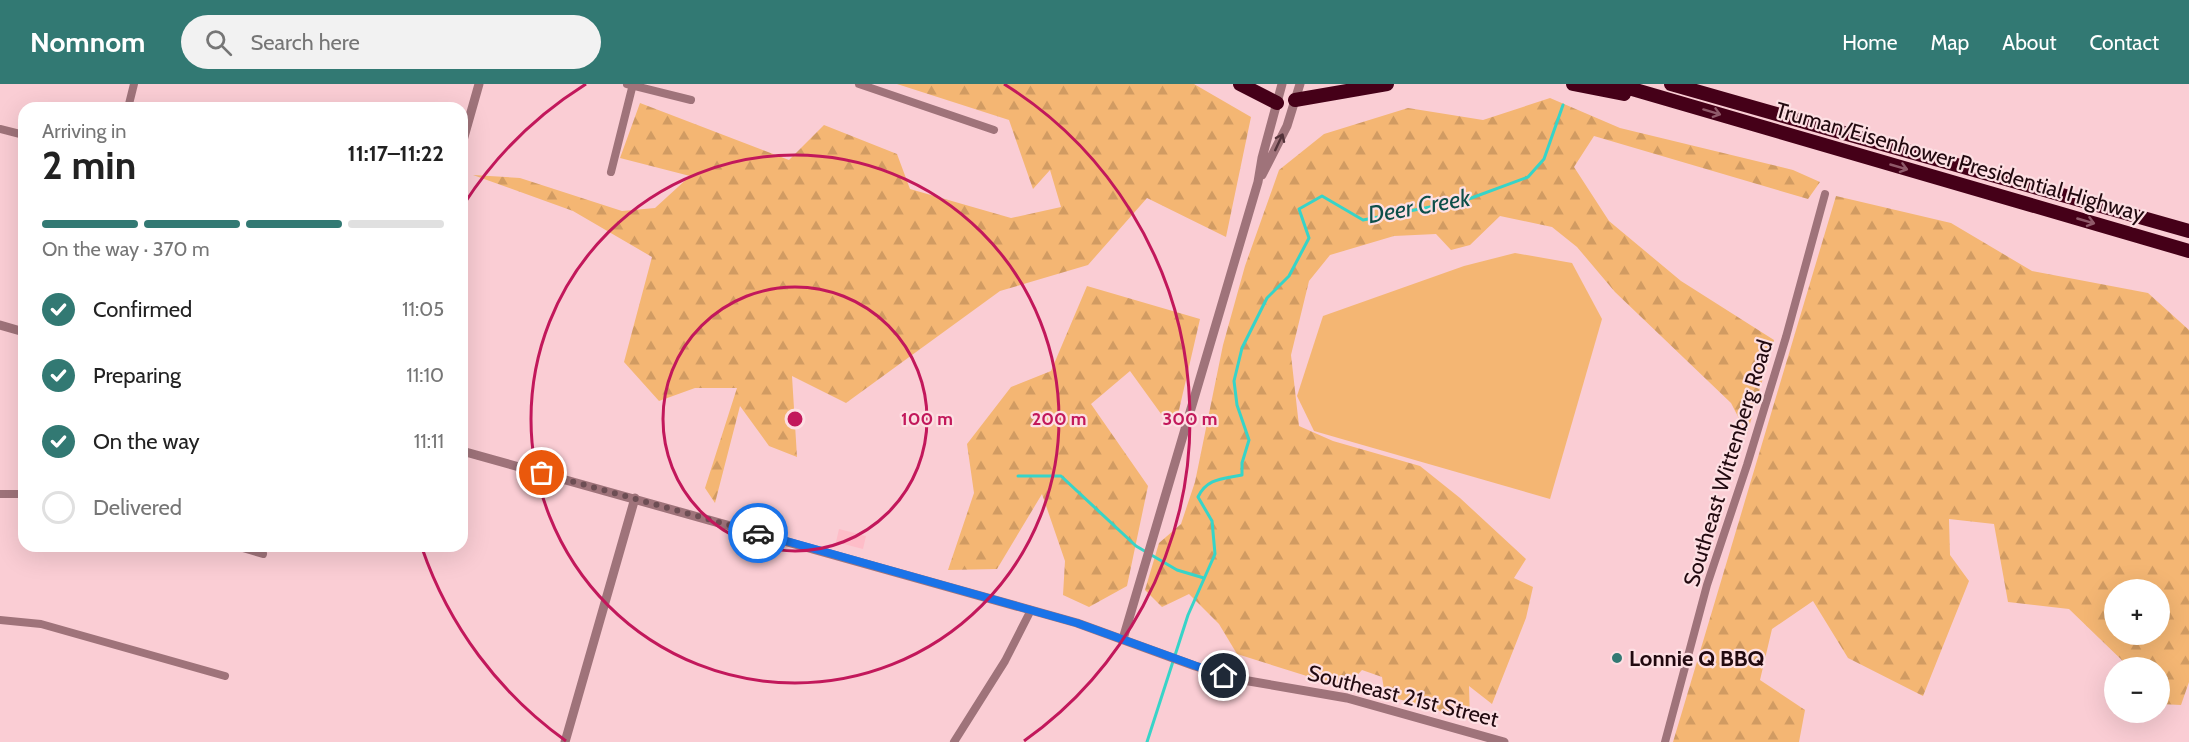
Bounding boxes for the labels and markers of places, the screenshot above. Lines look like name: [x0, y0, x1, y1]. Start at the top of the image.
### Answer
centre of rings: [785, 409, 805, 429]
pin: [516, 447, 567, 498]
place label: Lonnie Q BBQ: [1629, 645, 1764, 672]
pin: [1198, 650, 1249, 701]
marker: Lonnie Q BBQ: [1610, 651, 1624, 665]

